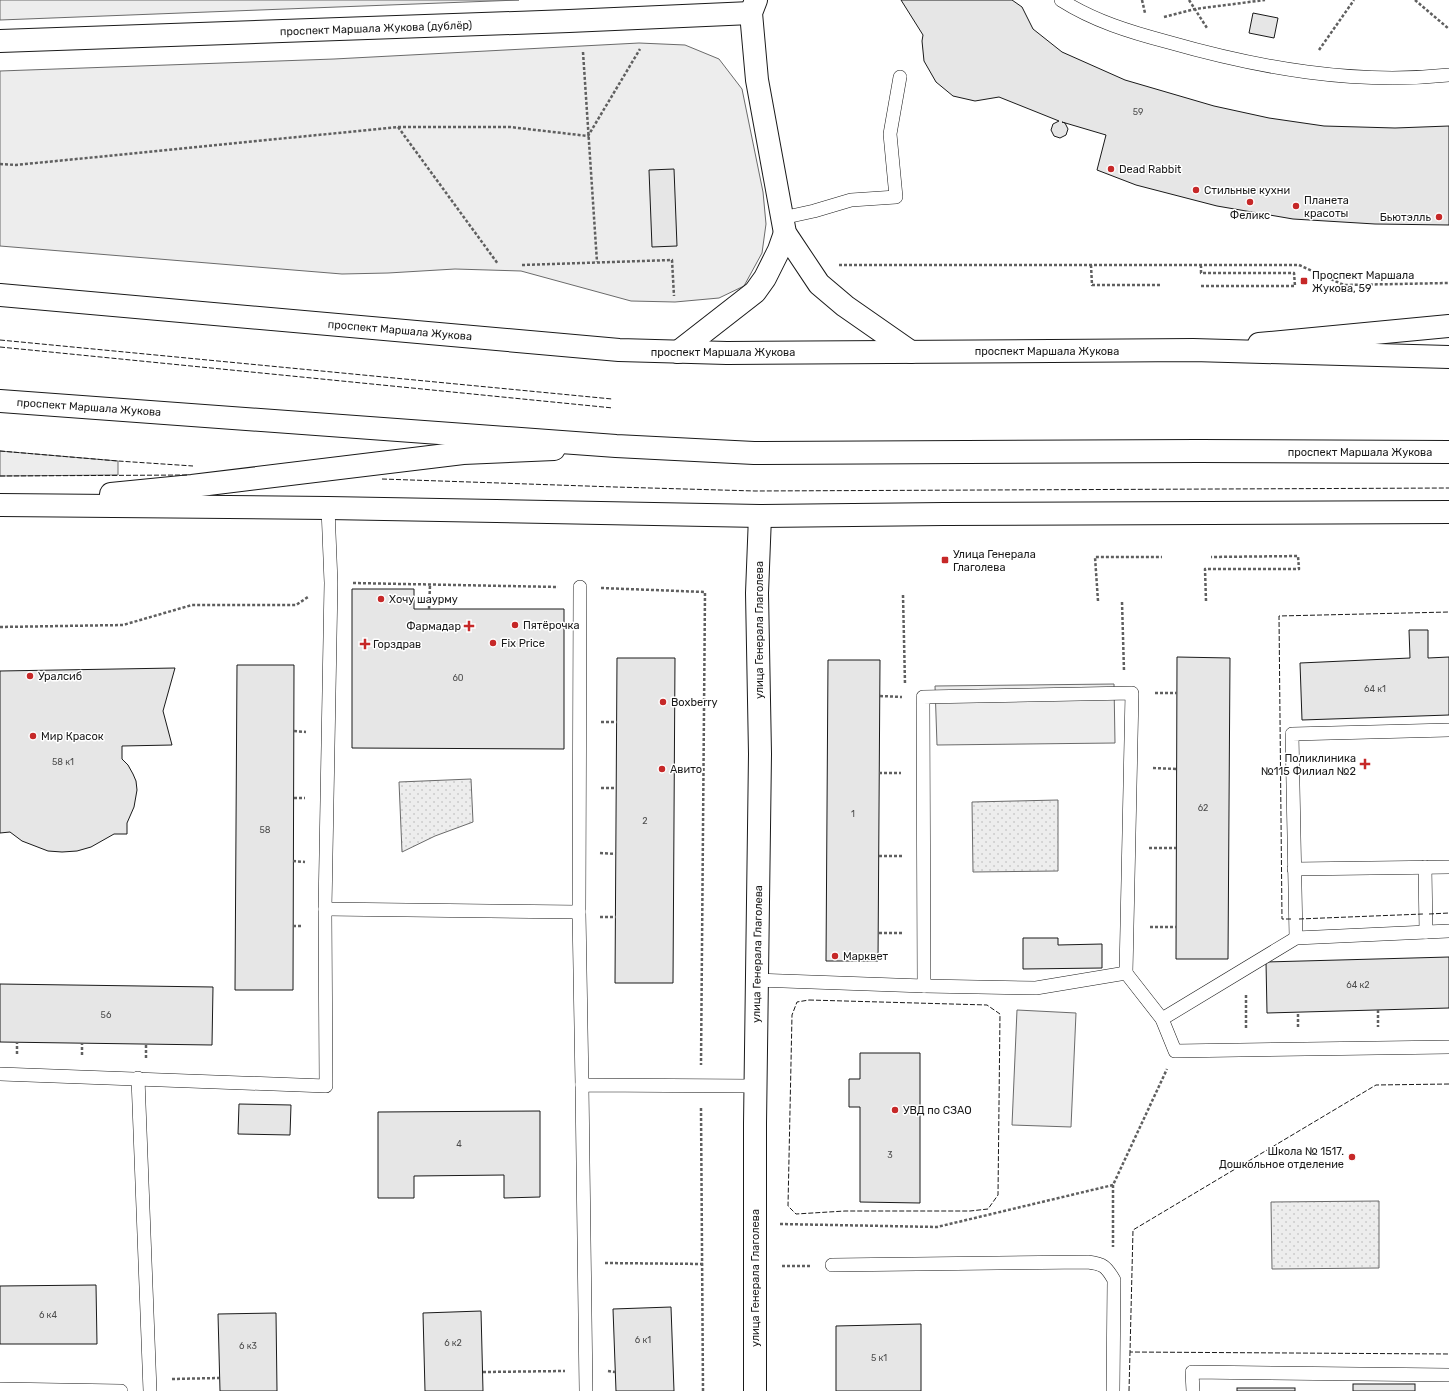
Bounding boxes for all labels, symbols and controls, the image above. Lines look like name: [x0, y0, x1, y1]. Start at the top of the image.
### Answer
street label: проспект Маршала Жукова (дублёр): [280, 19, 473, 38]
house number: 59: [1133, 107, 1143, 117]
place label: Dead Rabbit: [1119, 163, 1182, 176]
marker: Dead Rabbit: [1106, 164, 1116, 174]
place label: Стильные кухни: [1204, 184, 1290, 197]
marker: Стильные кухни: [1191, 185, 1201, 195]
place label: Планета красоты: [1304, 194, 1349, 220]
marker: Феликс: [1245, 197, 1255, 207]
marker: Планета красоты: [1291, 201, 1301, 211]
place label: Феликс: [1230, 209, 1270, 222]
place label: Бьютэлль: [1380, 211, 1431, 224]
marker: Бьютэлль: [1434, 212, 1444, 222]
place label: Проспект Маршала Жукова, 59: [1312, 269, 1414, 295]
marker: Проспект Маршала Жукова, 59: [1299, 276, 1309, 286]
street label: проспект Маршала Жукова: [327, 318, 473, 343]
street label: проспект Маршала Жукова: [975, 345, 1119, 358]
street label: проспект Маршала Жукова: [651, 346, 795, 359]
street label: проспект Маршала Жукова: [16, 396, 162, 419]
street label: проспект Маршала Жукова: [1288, 446, 1432, 459]
place label: Улица Генерала Глаголева: [953, 548, 1036, 574]
marker: Улица Генерала Глаголева: [940, 555, 950, 565]
street label: улица Генерала Глаголева: [753, 561, 766, 699]
place label: Хочу шаурму: [389, 593, 458, 606]
marker: Хочу шаурму: [376, 594, 386, 604]
place label: Пятёрочка: [523, 619, 580, 632]
place label: Фармадар: [406, 620, 461, 633]
marker: Пятёрочка: [510, 620, 520, 630]
marker: Фармадар: [464, 621, 474, 631]
place label: Fix Price: [501, 637, 545, 650]
place label: Горздрав: [373, 638, 421, 651]
marker: Fix Price: [488, 638, 498, 648]
marker: Горздрав: [360, 639, 370, 649]
place label: Уралсиб: [38, 670, 82, 683]
marker: Уралсиб: [25, 671, 35, 681]
house number: 60: [452, 673, 464, 683]
house number: 64 к1: [1364, 684, 1386, 694]
place label: Boxberry: [671, 696, 718, 709]
marker: Boxberry: [658, 697, 668, 707]
place label: Мир Красок: [41, 730, 104, 743]
marker: Мир Красок: [28, 731, 38, 741]
place label: Поликлиника №115 Филиал №2: [1261, 752, 1356, 778]
house number: 58 к1: [52, 757, 74, 767]
marker: Поликлиника №115 Филиал №2: [1359, 758, 1371, 770]
place label: Авито: [670, 763, 702, 776]
marker: Авито: [657, 764, 667, 774]
house number: 62: [1198, 803, 1208, 813]
house number: 1: [851, 809, 855, 819]
house number: 2: [642, 816, 648, 826]
house number: 58: [259, 825, 271, 835]
street label: улица Генерала Глаголева: [750, 885, 765, 1023]
place label: Марквет: [843, 950, 889, 963]
marker: Марквет: [830, 951, 840, 961]
house number: 64 к2: [1346, 980, 1370, 990]
house number: 56: [101, 1010, 112, 1020]
place label: УВД по СЗАО: [903, 1104, 972, 1117]
marker: УВД по СЗАО: [890, 1105, 900, 1115]
house number: 4: [456, 1139, 462, 1149]
place label: Школа № 1517. Дошкольное отделение: [1219, 1145, 1344, 1171]
house number: 3: [887, 1150, 893, 1160]
marker: Школа № 1517. Дошкольное отделение: [1347, 1152, 1357, 1162]
street label: улица Генерала Глаголева: [749, 1209, 762, 1347]
house number: 6 к4: [39, 1310, 57, 1320]
house number: 6 к1: [635, 1335, 651, 1345]
house number: 6 к2: [444, 1338, 462, 1348]
house number: 6 к3: [239, 1341, 257, 1351]
house number: 5 к1: [871, 1353, 887, 1363]

